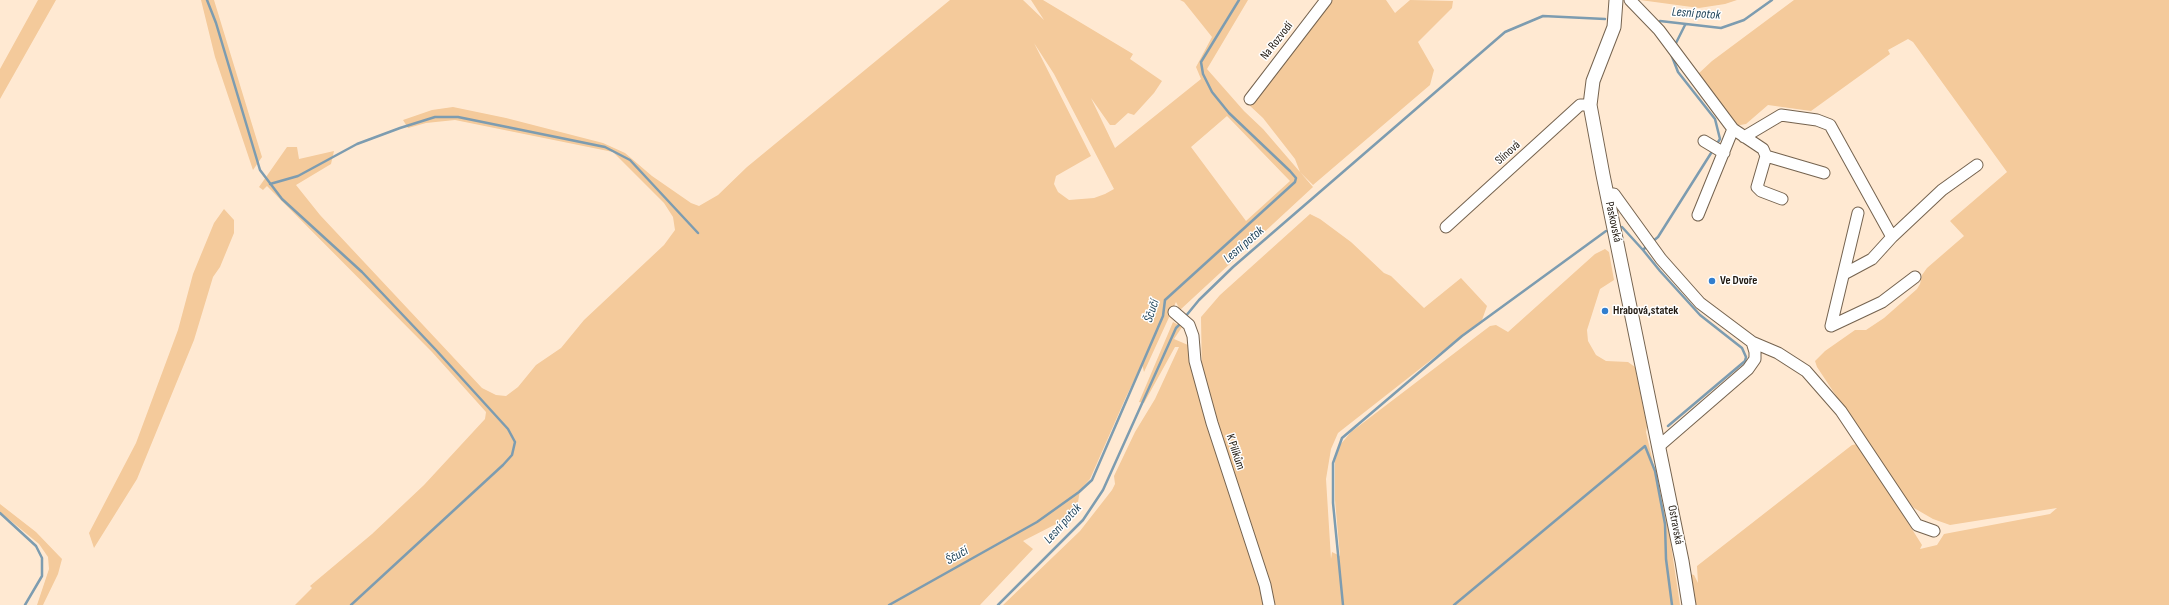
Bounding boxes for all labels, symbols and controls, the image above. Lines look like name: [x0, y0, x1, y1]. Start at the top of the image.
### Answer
water label: Lesní potok: [1671, 5, 1721, 23]
street label: Na Rozvodí: [1258, 19, 1296, 63]
street label: Slínová: [1493, 138, 1523, 168]
street label: Paskovská: [1602, 200, 1624, 244]
water label: Lesní potok: [1221, 223, 1267, 267]
place label: Ve Dvoře: [1720, 274, 1757, 288]
marker: Ve Dvoře: [1707, 276, 1717, 286]
water label: Ščučí: [1141, 297, 1163, 325]
place label: Hrabová,statek: [1613, 304, 1678, 318]
marker: Hrabová,statek: [1600, 306, 1610, 316]
street label: K Pilíkům: [1223, 432, 1247, 472]
water label: Lesní potok: [1041, 501, 1085, 547]
street label: Ostravská: [1664, 504, 1686, 546]
water label: Ščučí: [943, 544, 971, 568]

